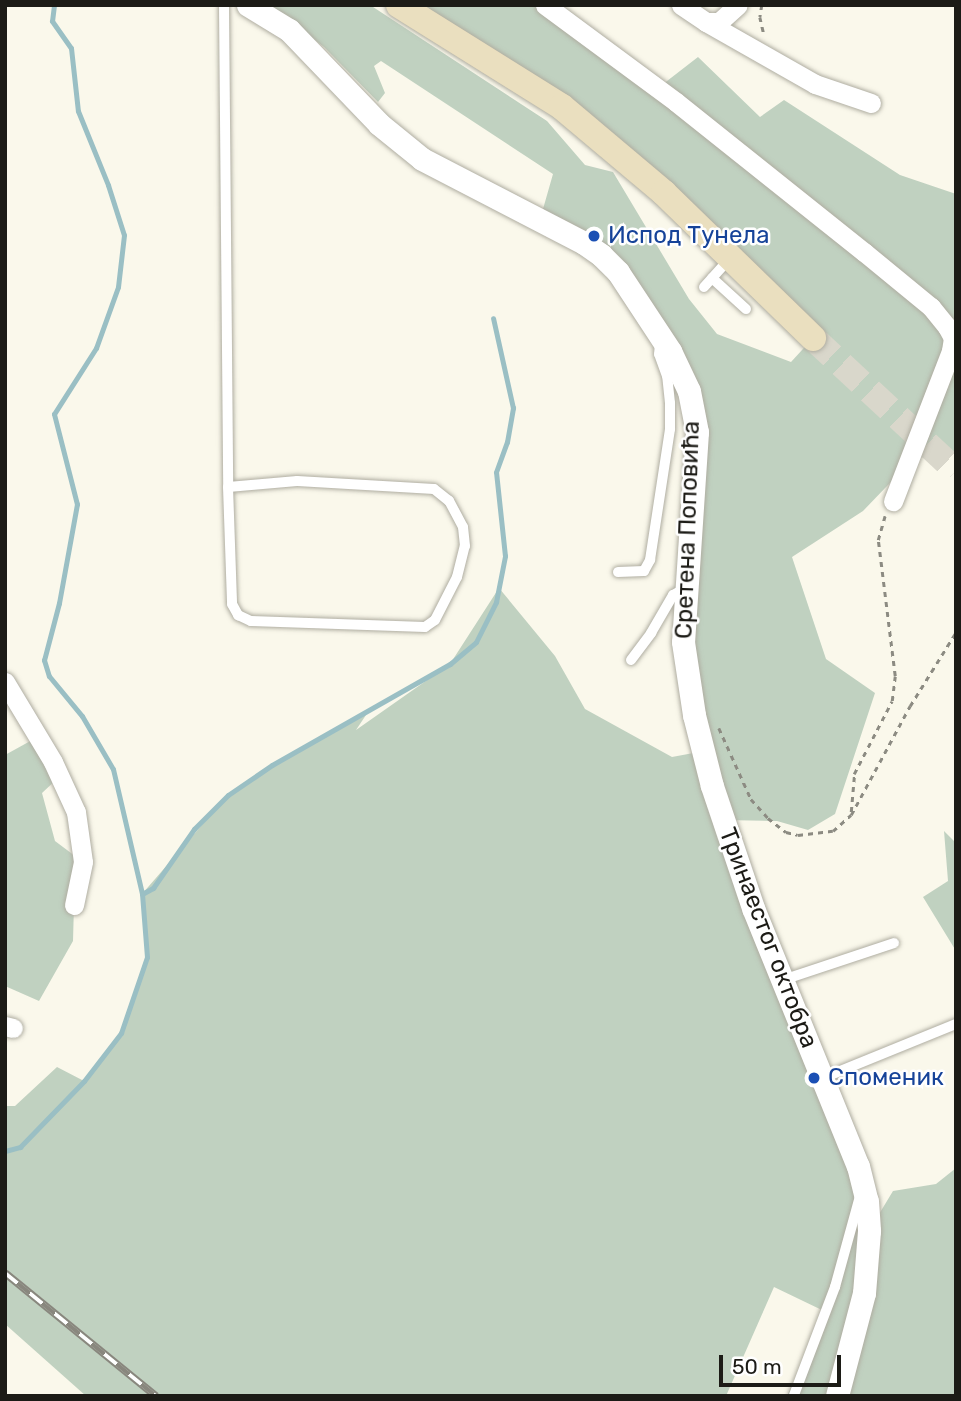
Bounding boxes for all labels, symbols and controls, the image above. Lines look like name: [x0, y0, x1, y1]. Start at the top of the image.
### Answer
place label: Испод Тунела: [608, 222, 769, 250]
marker: Испод Тунела: [586, 228, 602, 244]
street label: Сретена Поповића: [670, 420, 706, 640]
street label: Тринаестог октобра: [713, 824, 823, 1052]
place label: Споменик: [828, 1064, 944, 1092]
marker: Споменик: [806, 1070, 822, 1086]
scale bar: [723, 1342, 846, 1386]
text: 50 m: [732, 1354, 782, 1379]

